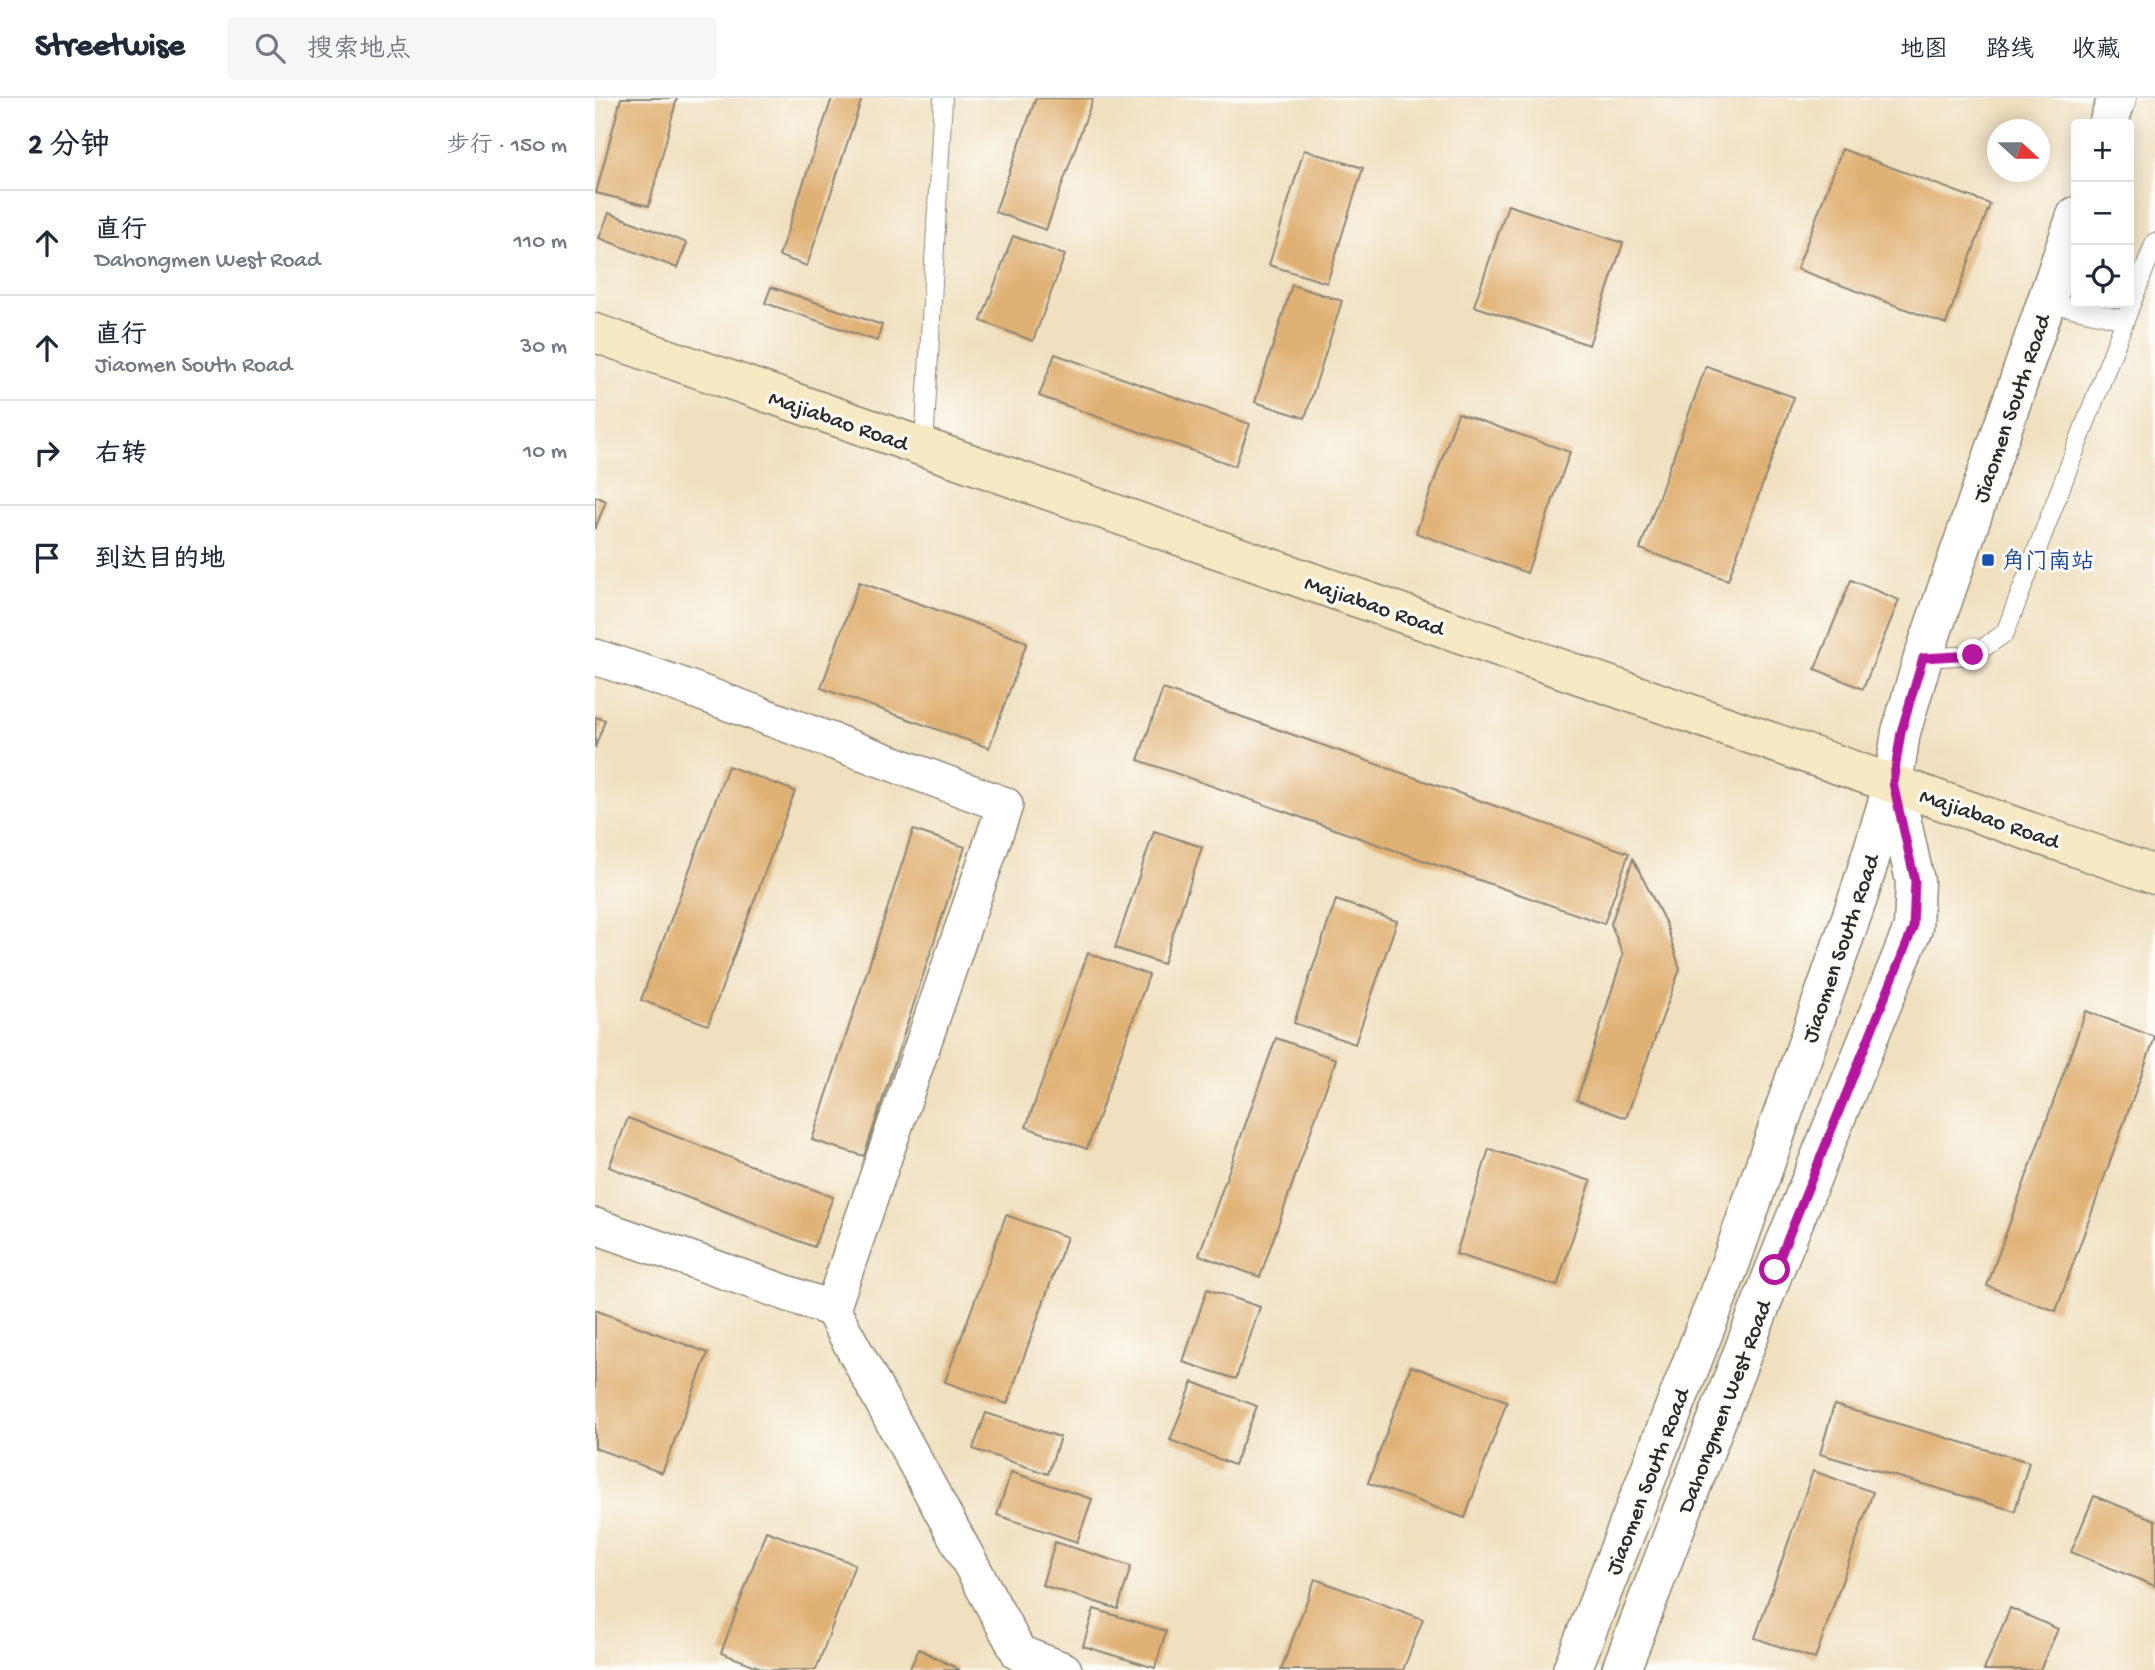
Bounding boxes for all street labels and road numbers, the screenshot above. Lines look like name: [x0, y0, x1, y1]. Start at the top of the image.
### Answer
street label: Jiaomen South Road: [1968, 310, 2059, 507]
street label: Majiabao Road: [765, 386, 913, 459]
street label: Majiabao Road: [1301, 571, 1449, 644]
street label: Majiabao Road: [1916, 784, 2064, 857]
street label: Jiaomen South Road: [1797, 850, 1888, 1047]
street label: Dahongmen West Road: [1673, 1296, 1780, 1519]
street label: Jiaomen South Road: [1601, 1384, 1698, 1579]

